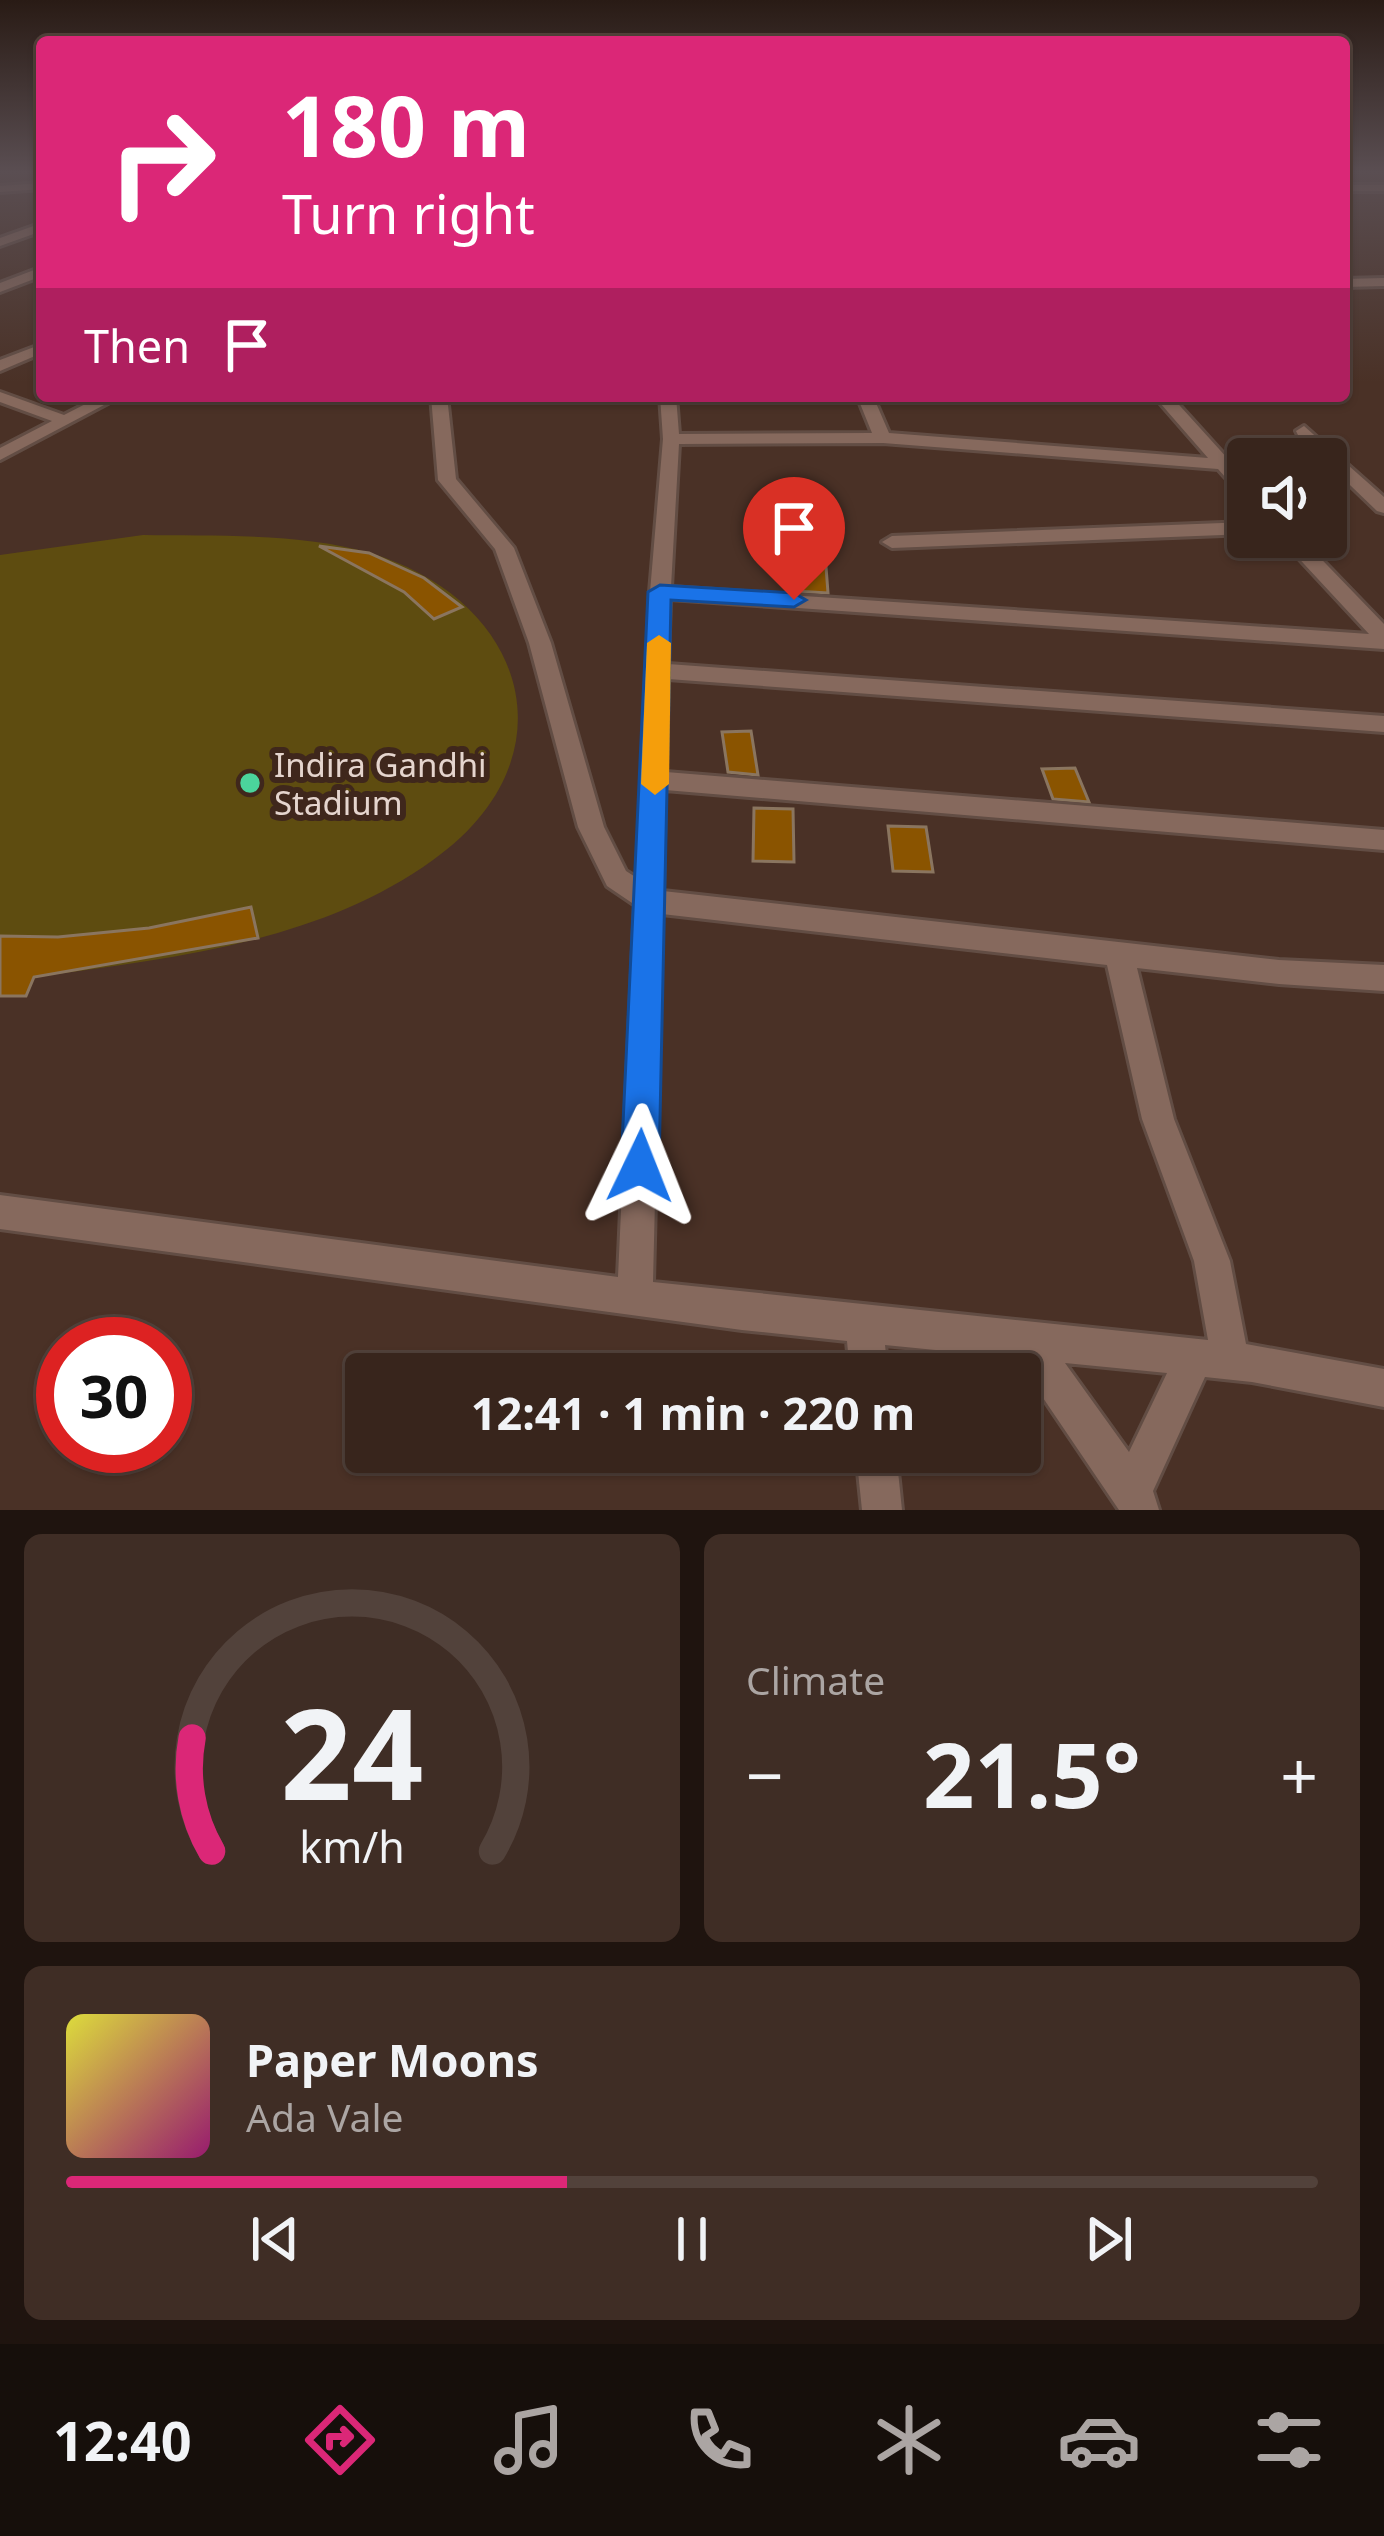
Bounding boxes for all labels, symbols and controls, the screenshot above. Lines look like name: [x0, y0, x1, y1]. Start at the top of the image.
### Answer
text: 180 m: [282, 67, 530, 182]
icon: right: [84, 84, 240, 240]
text: Turn right: [282, 176, 535, 250]
icon: arrive: [214, 312, 280, 378]
text: Then: [84, 315, 190, 376]
map controls: [1227, 438, 1347, 558]
button: sound: [1227, 438, 1347, 558]
pin: [743, 477, 845, 600]
icon: arrive: [761, 495, 827, 561]
place label: Indira Gandhi Stadium: [274, 742, 487, 825]
marker: Indira Gandhi Stadium: [237, 770, 263, 796]
position arrow: [577, 1103, 703, 1229]
speed limit sign: 30: [36, 1317, 192, 1473]
text: 12:41 · 1 min · 220 m: [471, 1382, 915, 1443]
text: Climate: [746, 1653, 885, 1706]
text: 24: [281, 1667, 423, 1837]
text: 21.5°: [923, 1712, 1141, 1834]
text: −: [746, 1729, 784, 1819]
text: +: [1280, 1729, 1318, 1819]
text: km/h: [299, 1817, 405, 1876]
text: Paper Moons: [246, 2029, 539, 2090]
text: Ada Vale: [246, 2090, 403, 2143]
icon: previous: [242, 2206, 308, 2272]
icon: pause: [659, 2206, 725, 2272]
icon: next: [1076, 2206, 1142, 2272]
icon: directions: [298, 2398, 382, 2482]
icon: music: [487, 2398, 571, 2482]
icon: phone: [677, 2398, 761, 2482]
icon: climate: [867, 2398, 951, 2482]
icon: car: [1057, 2398, 1141, 2482]
icon: filters: [1247, 2398, 1331, 2482]
text: 12:40: [53, 2403, 192, 2477]

